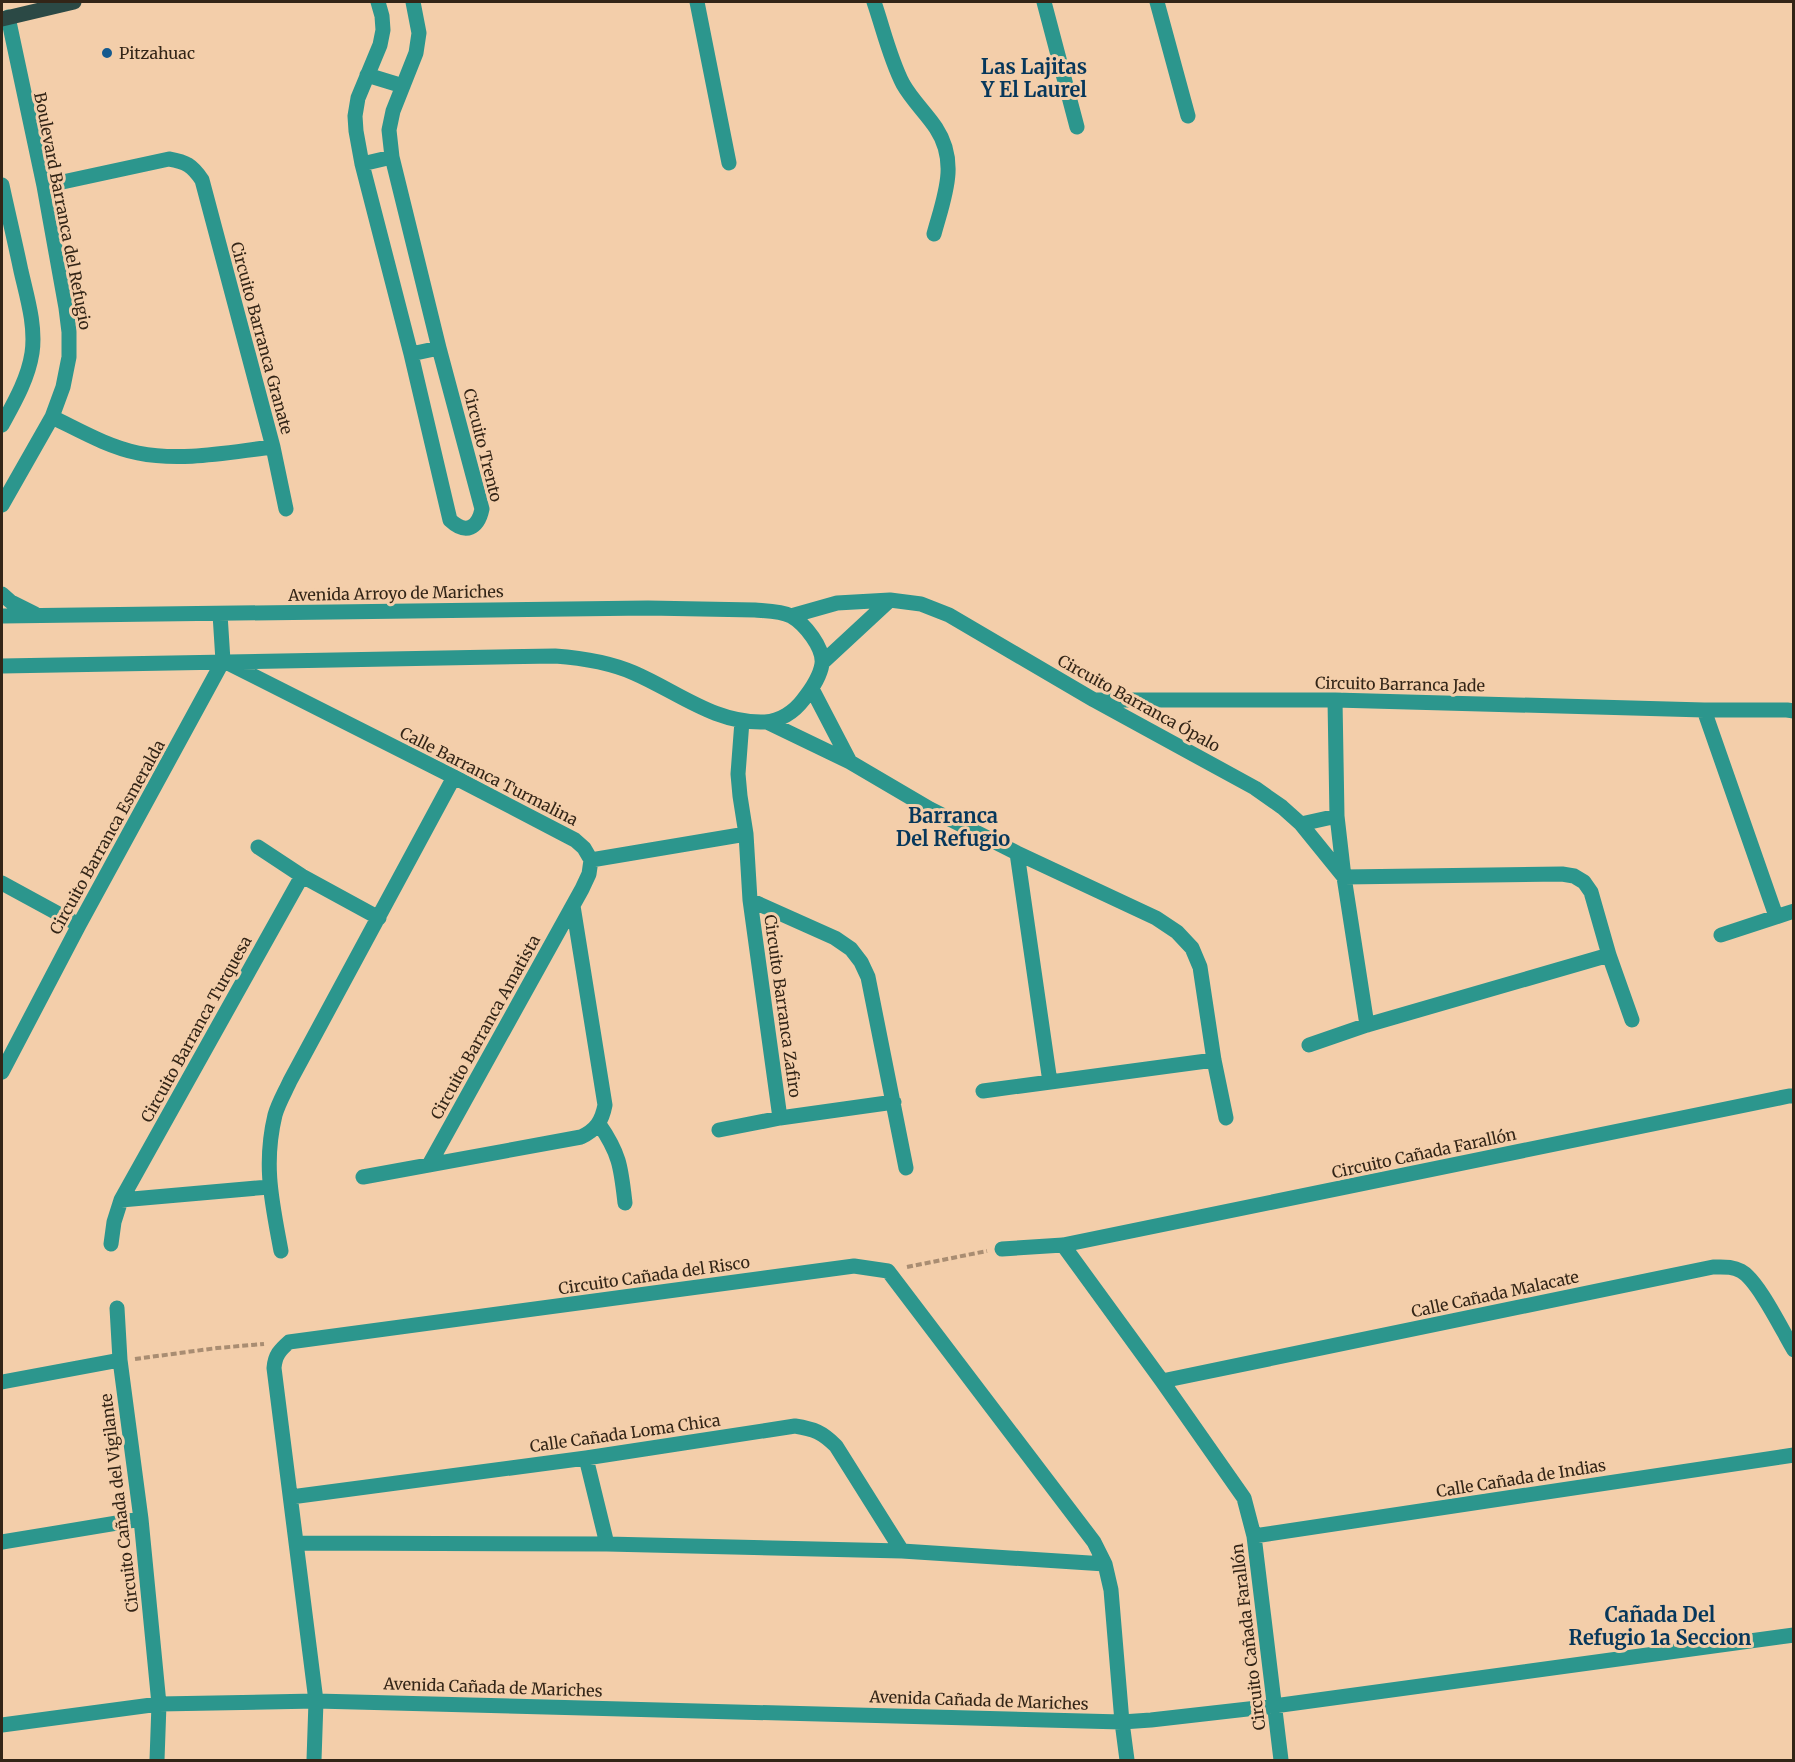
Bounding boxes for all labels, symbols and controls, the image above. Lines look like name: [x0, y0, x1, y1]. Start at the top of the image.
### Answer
place label: Pitzahuac: [119, 43, 195, 63]
marker: Pitzahuac: [100, 46, 114, 60]
district label: Las Lajitas Y El Laurel: [980, 54, 1087, 102]
street label: Boulevard Barranca del Refugio: [30, 91, 96, 331]
street label: Circuito Barranca Granate: [227, 240, 297, 436]
street label: Circuito Trento: [459, 386, 507, 504]
street label: Avenida Arroyo de Mariches: [287, 581, 504, 605]
street label: Circuito Barranca Ópalo: [1054, 650, 1224, 756]
street label: Circuito Barranca Jade: [1315, 673, 1485, 695]
street label: Calle Barranca Turmalina: [397, 722, 582, 830]
street label: Circuito Barranca Esmeralda: [45, 736, 169, 938]
district label: Barranca Del Refugio: [896, 803, 1010, 851]
street label: Circuito Barranca Zafiro: [760, 913, 806, 1099]
street label: Circuito Barranca Amatista: [426, 931, 544, 1123]
street label: Circuito Barranca Turquesa: [136, 932, 256, 1126]
street label: Circuito Cañada Farallón: [1330, 1124, 1518, 1182]
street label: Circuito Cañada del Risco: [557, 1252, 751, 1298]
street label: Calle Cañada Malacate: [1409, 1266, 1581, 1322]
street label: Circuito Cañada del Vigilante: [96, 1392, 142, 1614]
street label: Calle Cañada Loma Chica: [528, 1410, 722, 1456]
street label: Calle Cañada de Indias: [1435, 1455, 1607, 1501]
street label: Circuito Cañada Farallón: [1227, 1542, 1269, 1732]
district label: Cañada Del Refugio 1a Seccion: [1569, 1602, 1752, 1650]
street label: Avenida Cañada de Mariches: [382, 1673, 603, 1701]
street label: Avenida Cañada de Mariches: [868, 1686, 1089, 1714]

